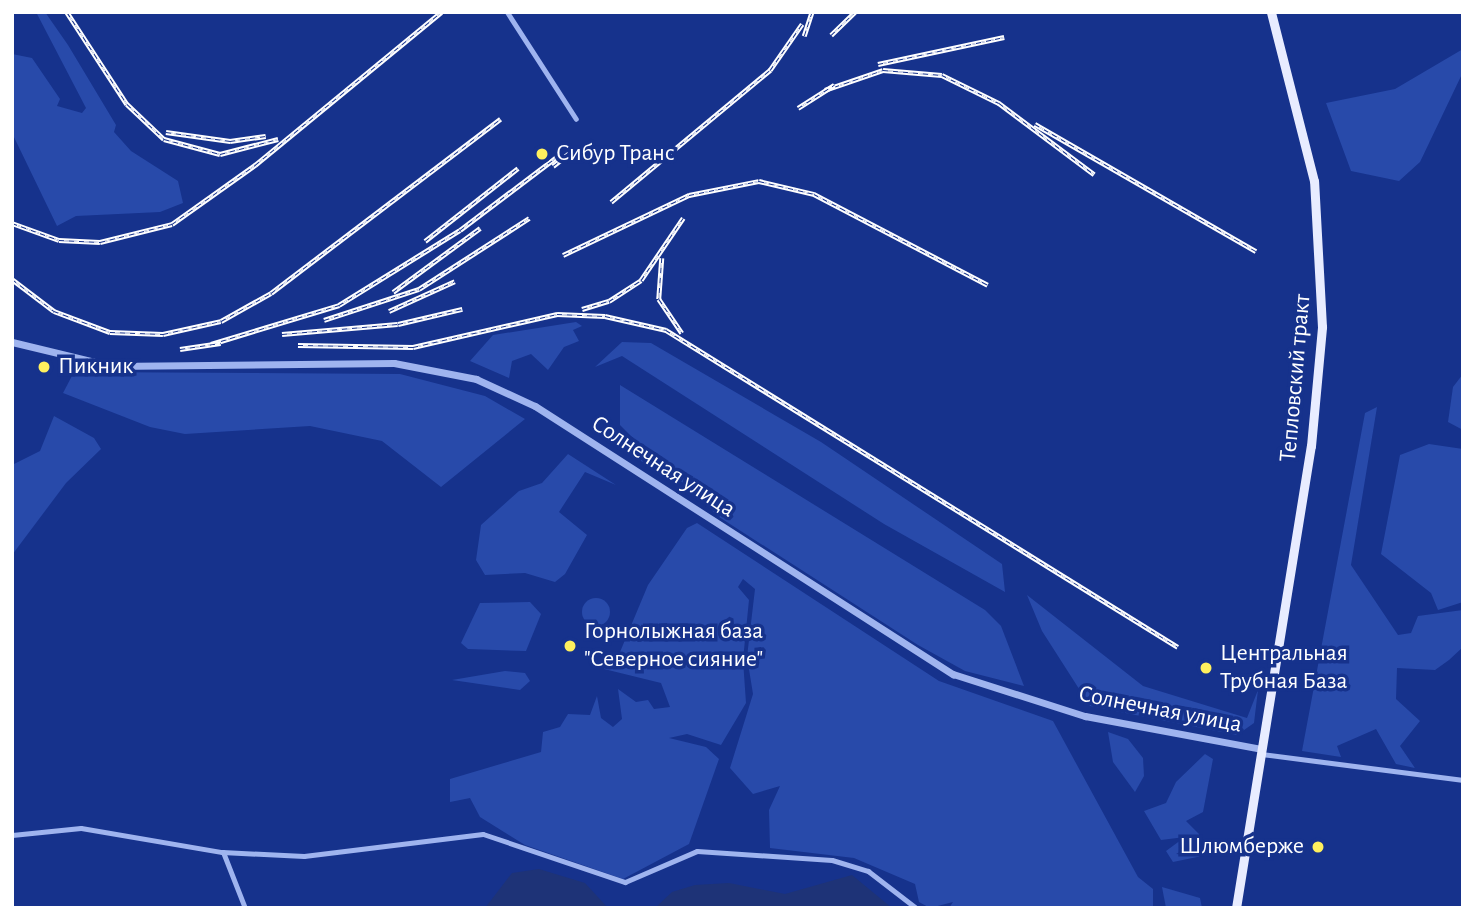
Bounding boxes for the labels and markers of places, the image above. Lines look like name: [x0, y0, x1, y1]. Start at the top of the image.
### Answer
place label: Сибур Транс: [556, 140, 675, 168]
marker: Сибур Транс: [534, 146, 550, 162]
place label: Пикник: [58, 353, 133, 381]
marker: Пикник: [36, 359, 52, 375]
place label: Горнолыжная база "Северное сияние": [584, 618, 763, 674]
marker: Горнолыжная база "Северное сияние": [562, 638, 578, 654]
place label: Центральная Трубная База: [1220, 640, 1348, 696]
marker: Центральная Трубная База: [1198, 660, 1214, 676]
place label: Шлюмберже: [1179, 833, 1304, 861]
marker: Шлюмберже: [1310, 839, 1326, 855]

